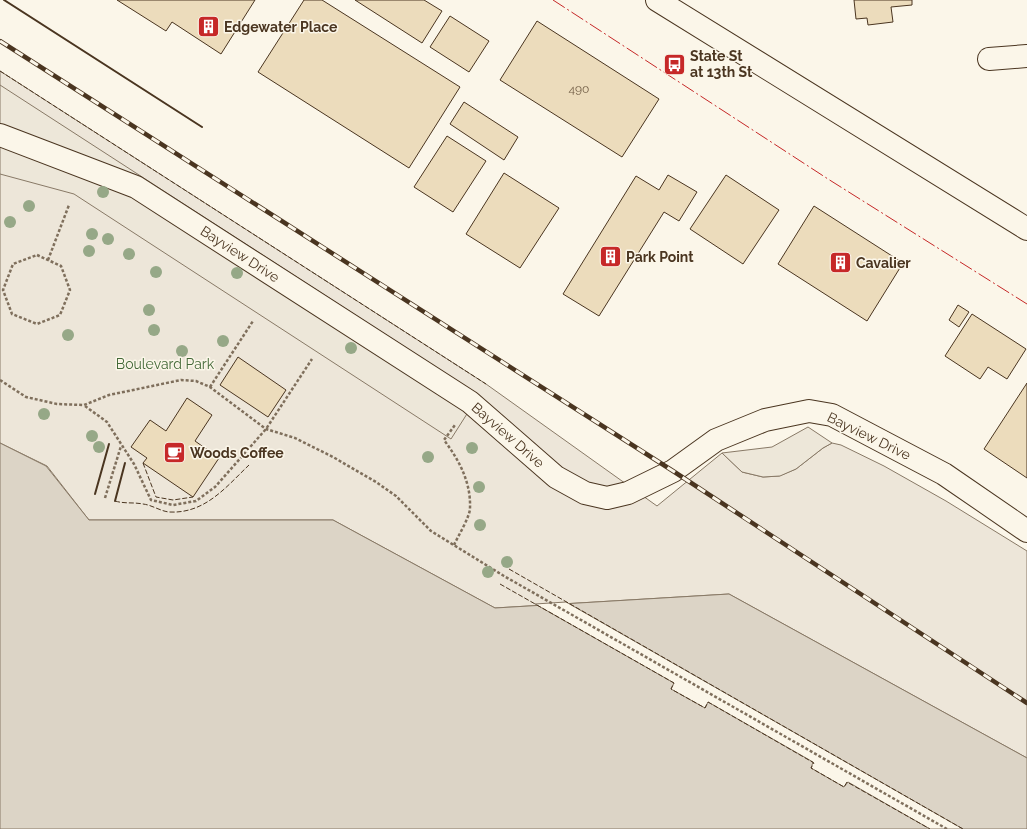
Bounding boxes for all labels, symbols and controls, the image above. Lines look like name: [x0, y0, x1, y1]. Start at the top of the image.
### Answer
building icon: Edgewater Place: [196, 14, 222, 40]
place label: Edgewater Place: [224, 19, 338, 35]
place label: State St at 13th St: [690, 48, 753, 80]
bus stop icon: State St at 13th St: [661, 51, 687, 77]
house number: 490: [569, 82, 589, 96]
street label: Bayview Drive: [198, 223, 282, 285]
building icon: Park Point: [597, 244, 623, 270]
place label: Park Point: [626, 249, 694, 265]
building icon: Cavalier: [827, 250, 853, 276]
place label: Cavalier: [856, 255, 911, 271]
park label: Boulevard Park: [116, 356, 215, 372]
street label: Bayview Drive: [468, 399, 548, 471]
street label: Bayview Drive: [825, 409, 913, 463]
cafe icon: Woods Coffee: [162, 440, 188, 466]
place label: Woods Coffee: [190, 445, 284, 461]

